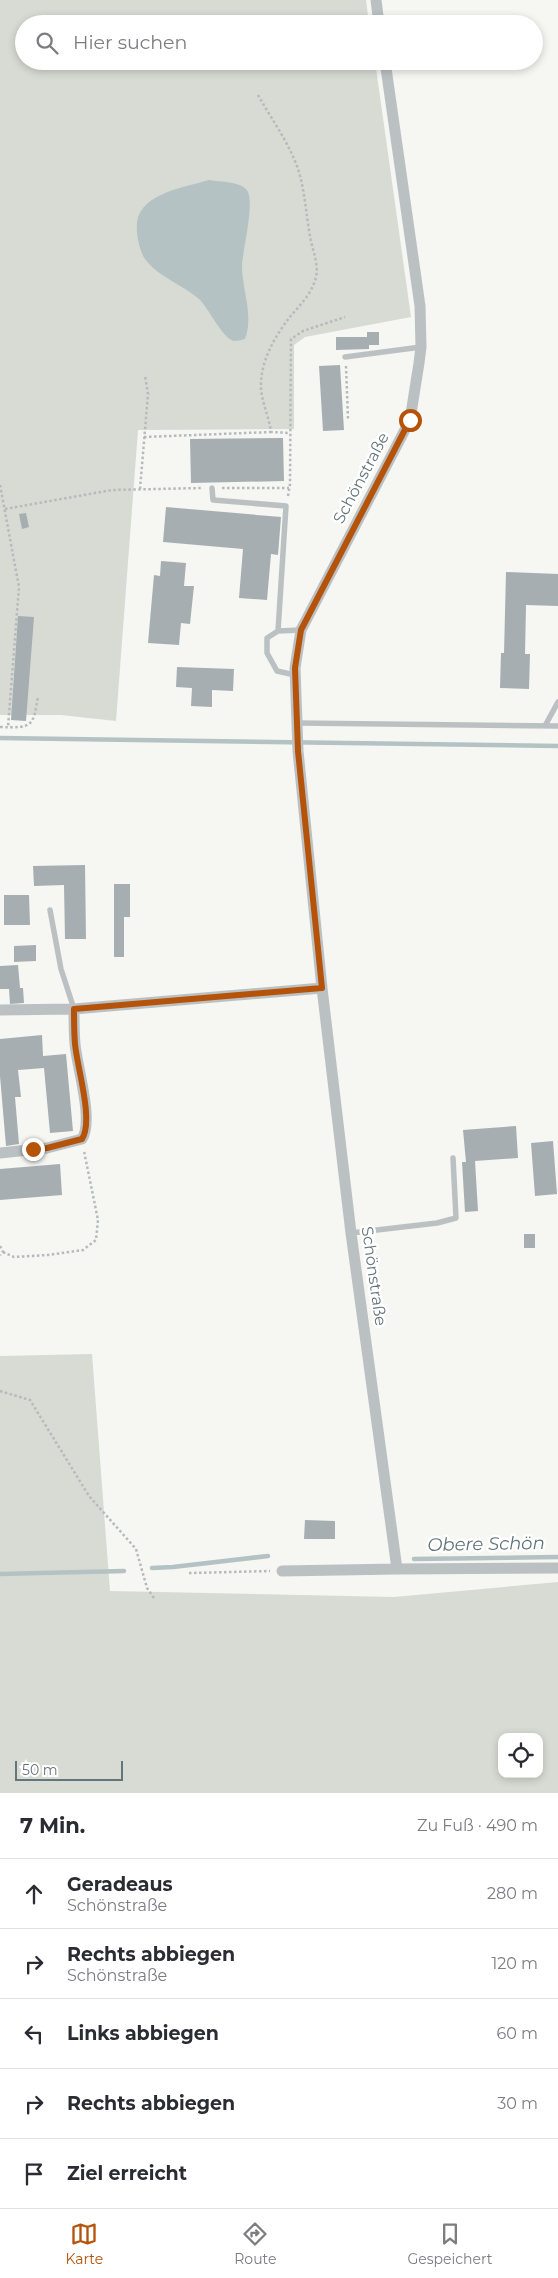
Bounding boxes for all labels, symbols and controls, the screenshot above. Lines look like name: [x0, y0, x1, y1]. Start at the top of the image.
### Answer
search box: [15, 15, 543, 70]
icon: search: [33, 29, 61, 57]
text: Hier suchen: [73, 31, 187, 54]
route start: [399, 409, 422, 432]
street label: Schönstraße: [329, 429, 393, 527]
route end: [22, 1138, 45, 1161]
street label: Schönstraße: [358, 1225, 390, 1327]
water label: Obere Schön: [427, 1532, 545, 1556]
map controls: [498, 1733, 543, 1778]
button: locate: [498, 1733, 543, 1778]
scale bar: [15, 1758, 122, 1781]
text: 50 m: [22, 1761, 58, 1779]
text: 7 Min.: [20, 1813, 85, 1838]
text: Zu Fuß · 490 m: [417, 1816, 538, 1835]
text: Geradeaus: [67, 1873, 173, 1896]
icon: ahead: [20, 1880, 48, 1908]
text: 280 m: [487, 1884, 538, 1903]
text: Schönstraße: [67, 1896, 167, 1915]
text: Rechts abbiegen: [67, 1943, 235, 1966]
icon: right: [20, 1950, 48, 1978]
text: 120 m: [491, 1954, 538, 1973]
text: Schönstraße: [67, 1966, 167, 1985]
icon: left: [20, 2020, 48, 2048]
text: Links abbiegen: [67, 2022, 219, 2045]
text: 60 m: [496, 2024, 538, 2043]
icon: right: [20, 2090, 48, 2118]
text: Rechts abbiegen: [67, 2092, 235, 2115]
text: 30 m: [497, 2094, 538, 2113]
icon: arrive: [20, 2160, 48, 2188]
text: Ziel erreicht: [67, 2162, 187, 2185]
tab: Karte: [66, 2220, 103, 2268]
tab: Route: [234, 2220, 276, 2268]
tab: Gespeichert: [407, 2220, 492, 2268]

